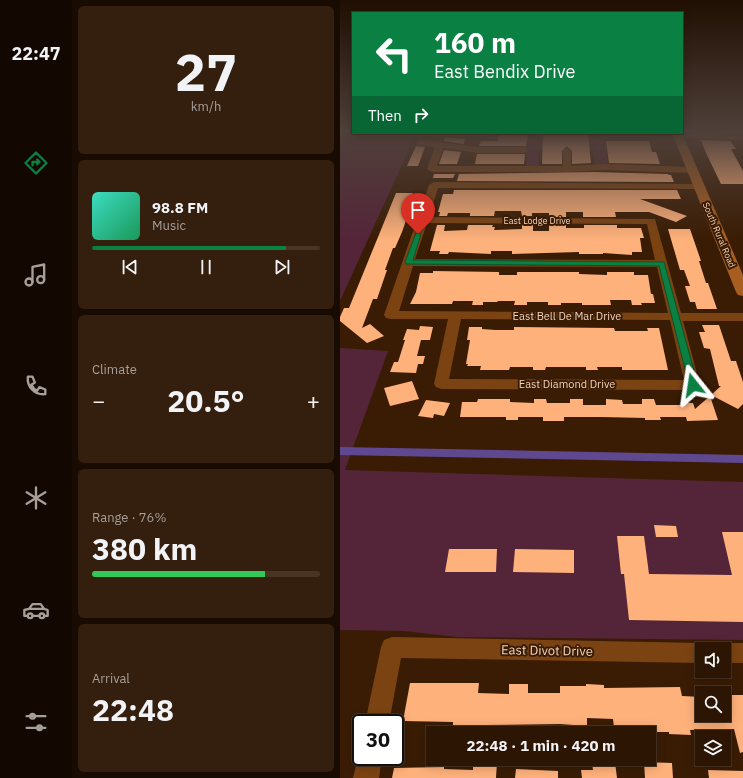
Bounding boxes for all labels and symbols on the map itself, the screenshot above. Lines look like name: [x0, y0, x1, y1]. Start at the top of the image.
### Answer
pin: [401, 193, 435, 234]
street label: South Rural Road: [701, 200, 738, 269]
street label: East Lodge Drive: [504, 215, 571, 226]
street label: East Bell De Mar Drive: [513, 309, 621, 323]
position arrow: [672, 364, 714, 406]
street label: East Diamond Drive: [519, 377, 615, 391]
street label: East Divot Drive: [501, 641, 593, 660]
speed limit sign: 30: [352, 714, 404, 766]

